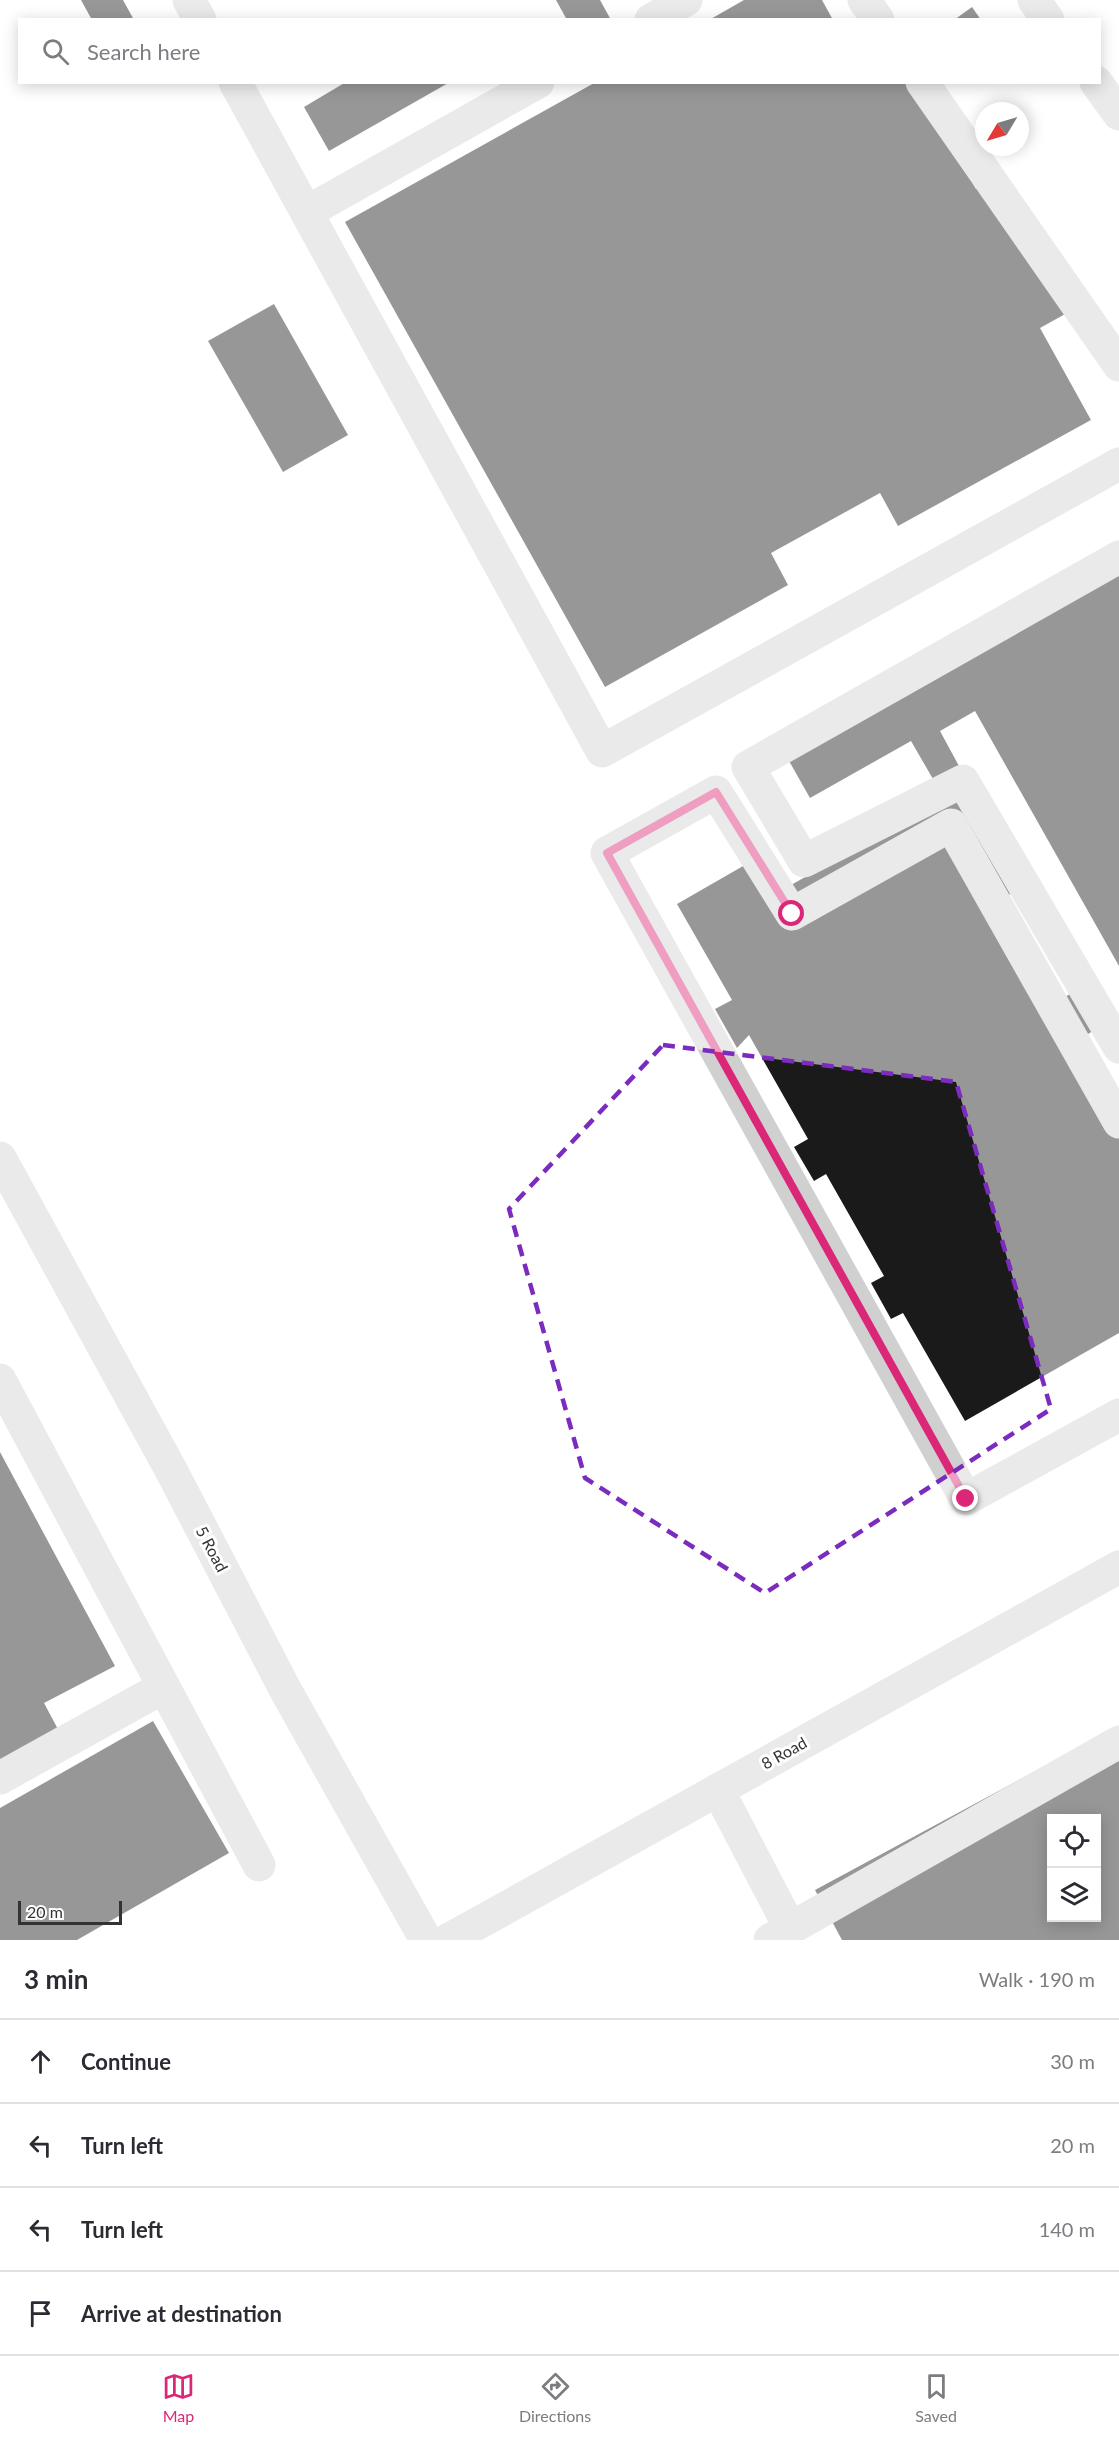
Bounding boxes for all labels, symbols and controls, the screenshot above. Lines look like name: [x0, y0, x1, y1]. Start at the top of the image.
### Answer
search box: [18, 18, 1101, 84]
icon: search: [39, 35, 72, 68]
text: Search here: [87, 38, 200, 65]
north arrow: [975, 102, 1029, 156]
route start: [778, 900, 804, 926]
route end: [952, 1485, 978, 1511]
street label: 5 Road: [193, 1523, 232, 1575]
street label: 8 Road: [758, 1732, 810, 1773]
map controls: [1047, 1814, 1101, 1922]
button: locate: [1047, 1814, 1101, 1868]
button: layers: [1047, 1868, 1101, 1922]
scale bar: [18, 1898, 122, 1926]
text: 20 m: [27, 1902, 63, 1921]
text: 3 min: [24, 1963, 88, 1995]
text: Walk · 190 m: [979, 1967, 1095, 1991]
icon: ahead: [24, 2045, 57, 2078]
text: Continue: [81, 2048, 171, 2075]
text: 30 m: [1050, 2049, 1095, 2073]
icon: left: [24, 2129, 57, 2162]
text: Turn left: [81, 2132, 163, 2159]
text: 20 m: [1050, 2133, 1095, 2157]
icon: left: [24, 2213, 57, 2246]
text: Turn left: [81, 2216, 163, 2243]
text: 140 m: [1039, 2217, 1095, 2241]
icon: arrive: [24, 2297, 57, 2330]
text: Arrive at destination: [81, 2300, 282, 2327]
tab: Map: [162, 2370, 195, 2425]
tab: Directions: [519, 2370, 591, 2425]
tab: Saved: [915, 2370, 957, 2425]

